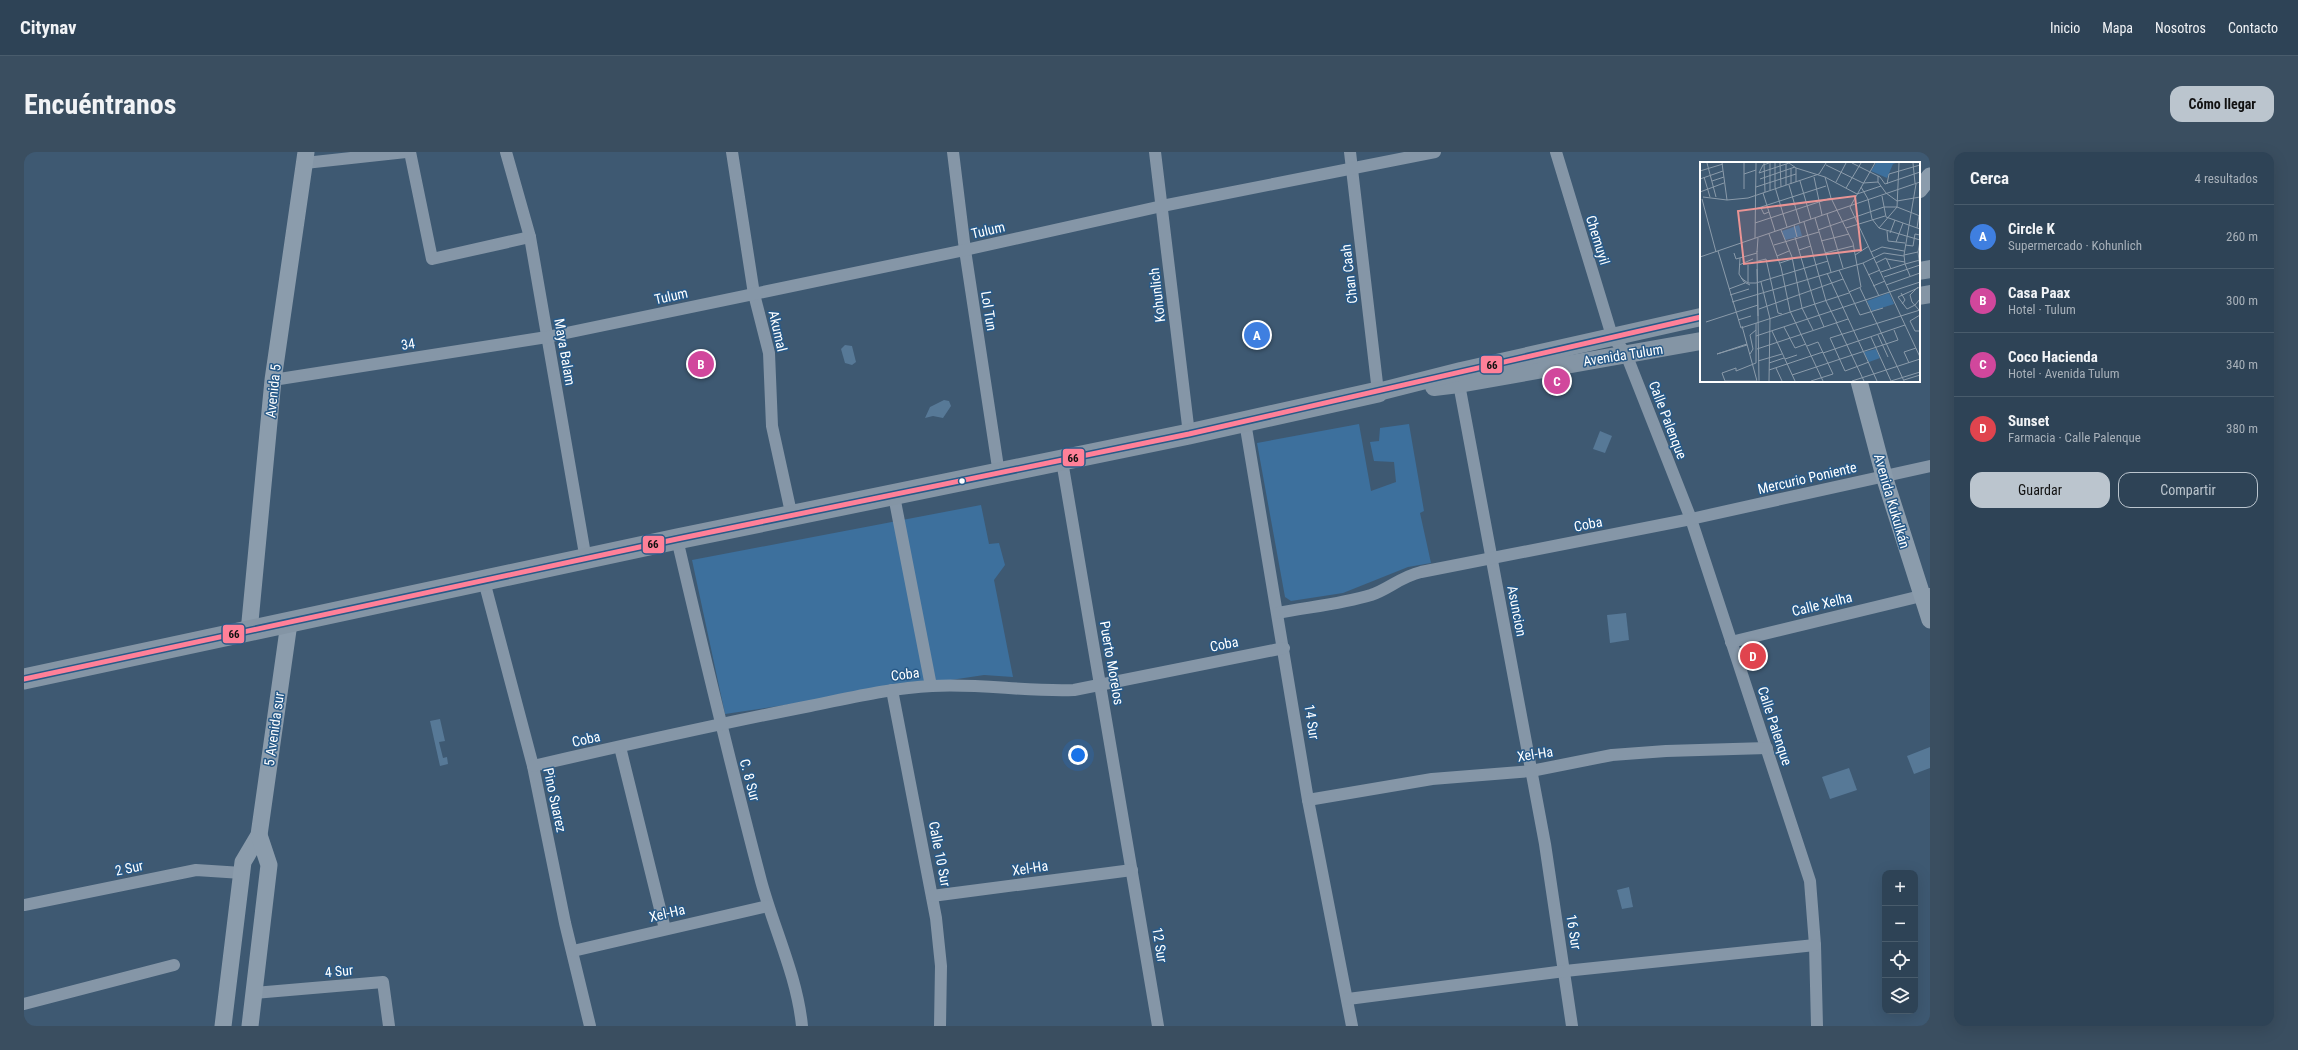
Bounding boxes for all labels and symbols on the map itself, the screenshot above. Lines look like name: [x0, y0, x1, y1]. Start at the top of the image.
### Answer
inset map: [1700, 162, 1920, 382]
street label: Chemuyil: [1583, 213, 1613, 267]
street label: Tulum: [970, 218, 1006, 242]
street label: Chan Caah: [1337, 243, 1361, 305]
street label: Kohunlich: [1146, 267, 1168, 323]
street label: Tulum: [653, 285, 689, 307]
street label: Lol Tun: [978, 290, 1000, 332]
street label: Akumal: [766, 309, 790, 353]
street label: Maya Balam: [551, 317, 579, 387]
pin: A: [1244, 320, 1270, 350]
street label: 34: [400, 335, 416, 353]
street label: Avenida Tulum: [1582, 341, 1664, 369]
pin: B: [688, 349, 714, 379]
line badge: 66: [1480, 355, 1503, 374]
text: 66: [1486, 359, 1498, 372]
street label: Avenida 5: [262, 363, 284, 419]
pin: C: [1544, 366, 1570, 396]
street label: Calle Palenque: [1646, 379, 1690, 462]
line badge: 66: [1062, 448, 1085, 467]
text: 66: [1067, 452, 1079, 465]
street label: Avenida Kukulkán: [1871, 452, 1913, 550]
street label: Mercurio Poniente: [1756, 459, 1858, 497]
unlabelled marker: [957, 476, 967, 486]
street label: Coba: [1572, 513, 1604, 535]
line badge: 66: [642, 535, 665, 554]
text: 66: [647, 538, 659, 551]
street label: Asuncion: [1504, 584, 1530, 638]
street label: Calle Xelha: [1790, 589, 1854, 619]
street label: Puerto Morelos: [1097, 620, 1127, 706]
line badge: 66: [222, 624, 245, 644]
text: 66: [228, 628, 240, 641]
street label: Coba: [1208, 633, 1240, 655]
pin: D: [1740, 641, 1766, 671]
street label: Coba: [890, 664, 920, 684]
street label: Calle Palenque: [1755, 684, 1795, 768]
street label: 5 Avenida sur: [261, 691, 287, 767]
street label: 14 Sur: [1301, 703, 1323, 741]
street label: Coba: [570, 728, 602, 750]
street label: Xel-Ha: [1516, 743, 1554, 765]
your location: [1068, 745, 1088, 765]
street label: C. 8 Sur: [737, 757, 763, 803]
street label: Pino Suarez: [540, 766, 570, 834]
street label: Calle 10 Sur: [926, 820, 954, 888]
street label: 2 Sur: [113, 857, 145, 879]
street label: Xel-Ha: [1011, 858, 1049, 878]
street label: Xel-Ha: [648, 901, 686, 925]
street label: 16 Sur: [1563, 913, 1585, 951]
street label: 12 Sur: [1149, 926, 1171, 964]
street label: 4 Sur: [324, 962, 354, 980]

